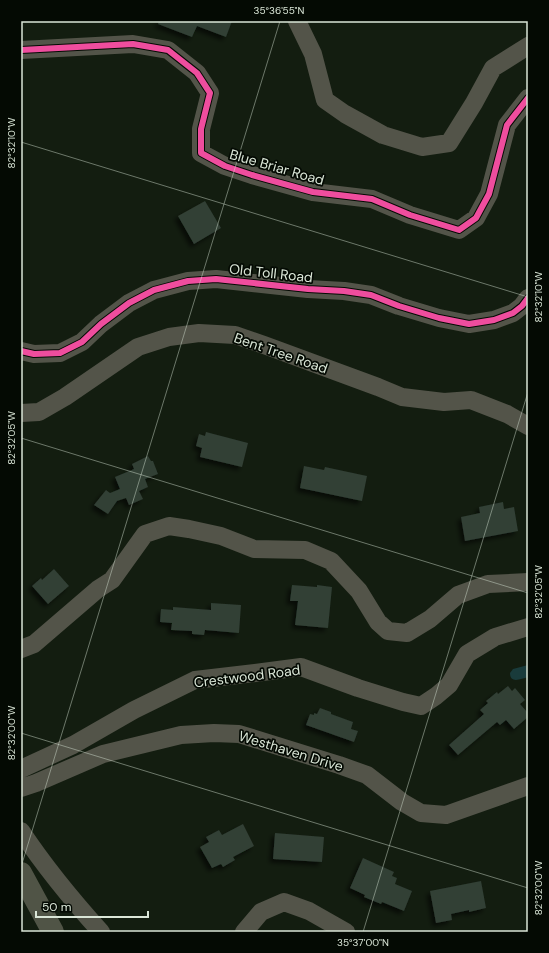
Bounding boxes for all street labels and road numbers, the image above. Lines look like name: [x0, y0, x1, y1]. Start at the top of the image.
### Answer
street label: Blue Briar Road: [228, 145, 326, 189]
street label: Old Toll Road: [228, 260, 314, 286]
street label: Bent Tree Road: [232, 329, 330, 377]
street label: Crestwood Road: [193, 661, 301, 691]
street label: Westhaven Drive: [237, 727, 345, 775]

